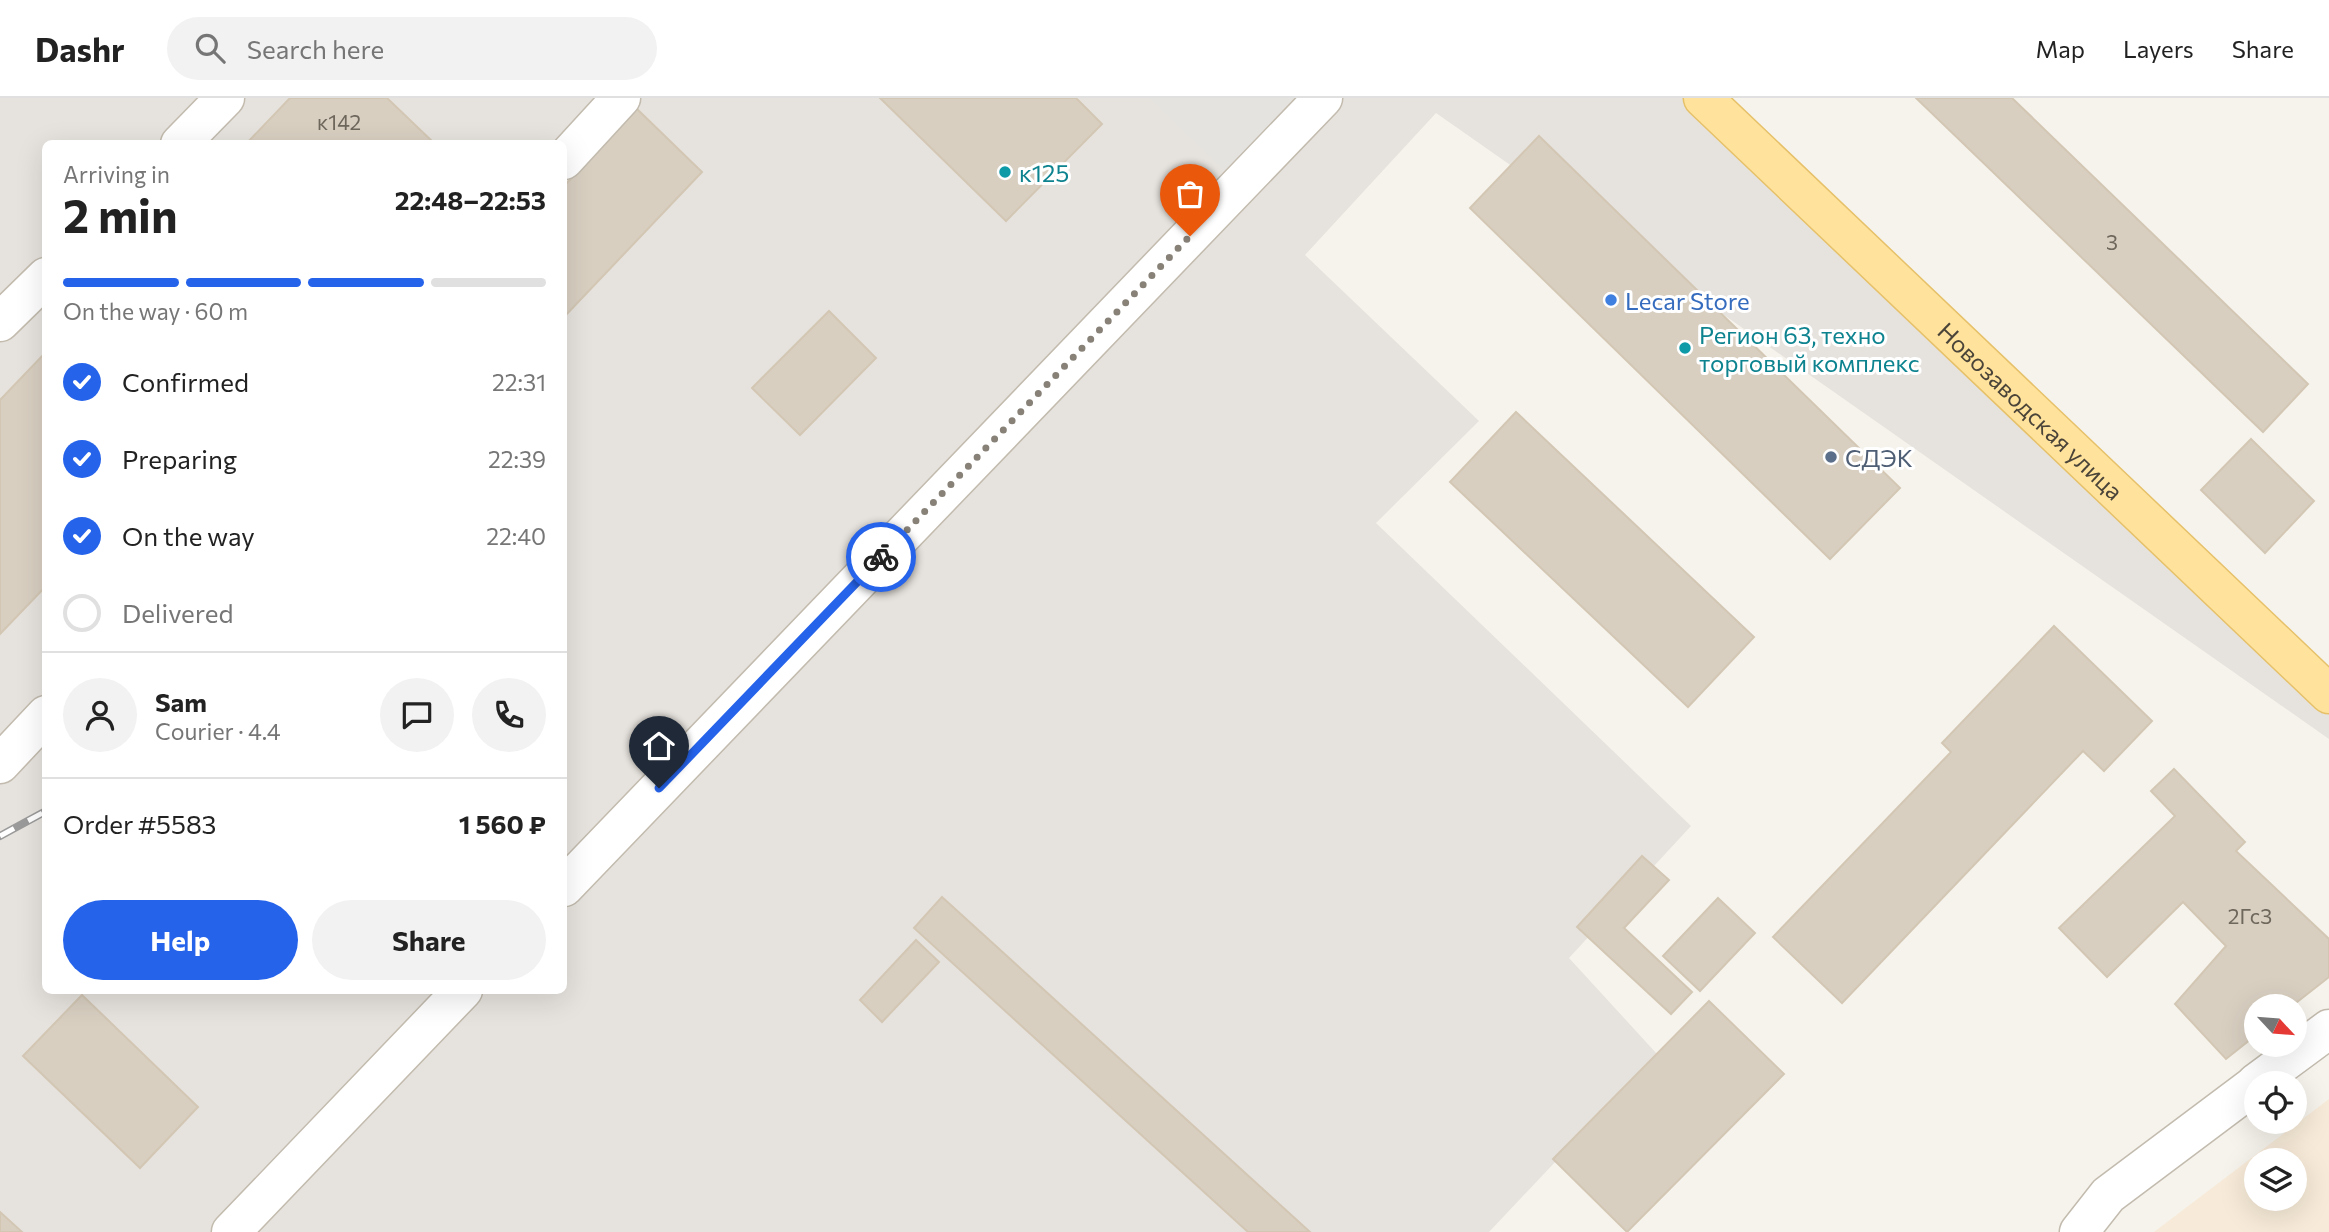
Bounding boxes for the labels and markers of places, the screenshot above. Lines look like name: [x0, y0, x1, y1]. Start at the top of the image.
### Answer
place label: к125: [1019, 158, 1069, 187]
marker: к125: [997, 164, 1013, 180]
pin: [1160, 164, 1220, 236]
place label: Lecar Store: [1625, 286, 1750, 315]
marker: Lecar Store: [1603, 292, 1619, 308]
place label: Регион 63, техно торговый комплекс: [1699, 320, 1920, 377]
marker: Регион 63, техно торговый комплекс: [1677, 340, 1693, 356]
place label: СДЭК: [1845, 443, 1913, 472]
marker: СДЭК: [1823, 449, 1839, 465]
pin: [629, 716, 689, 788]

